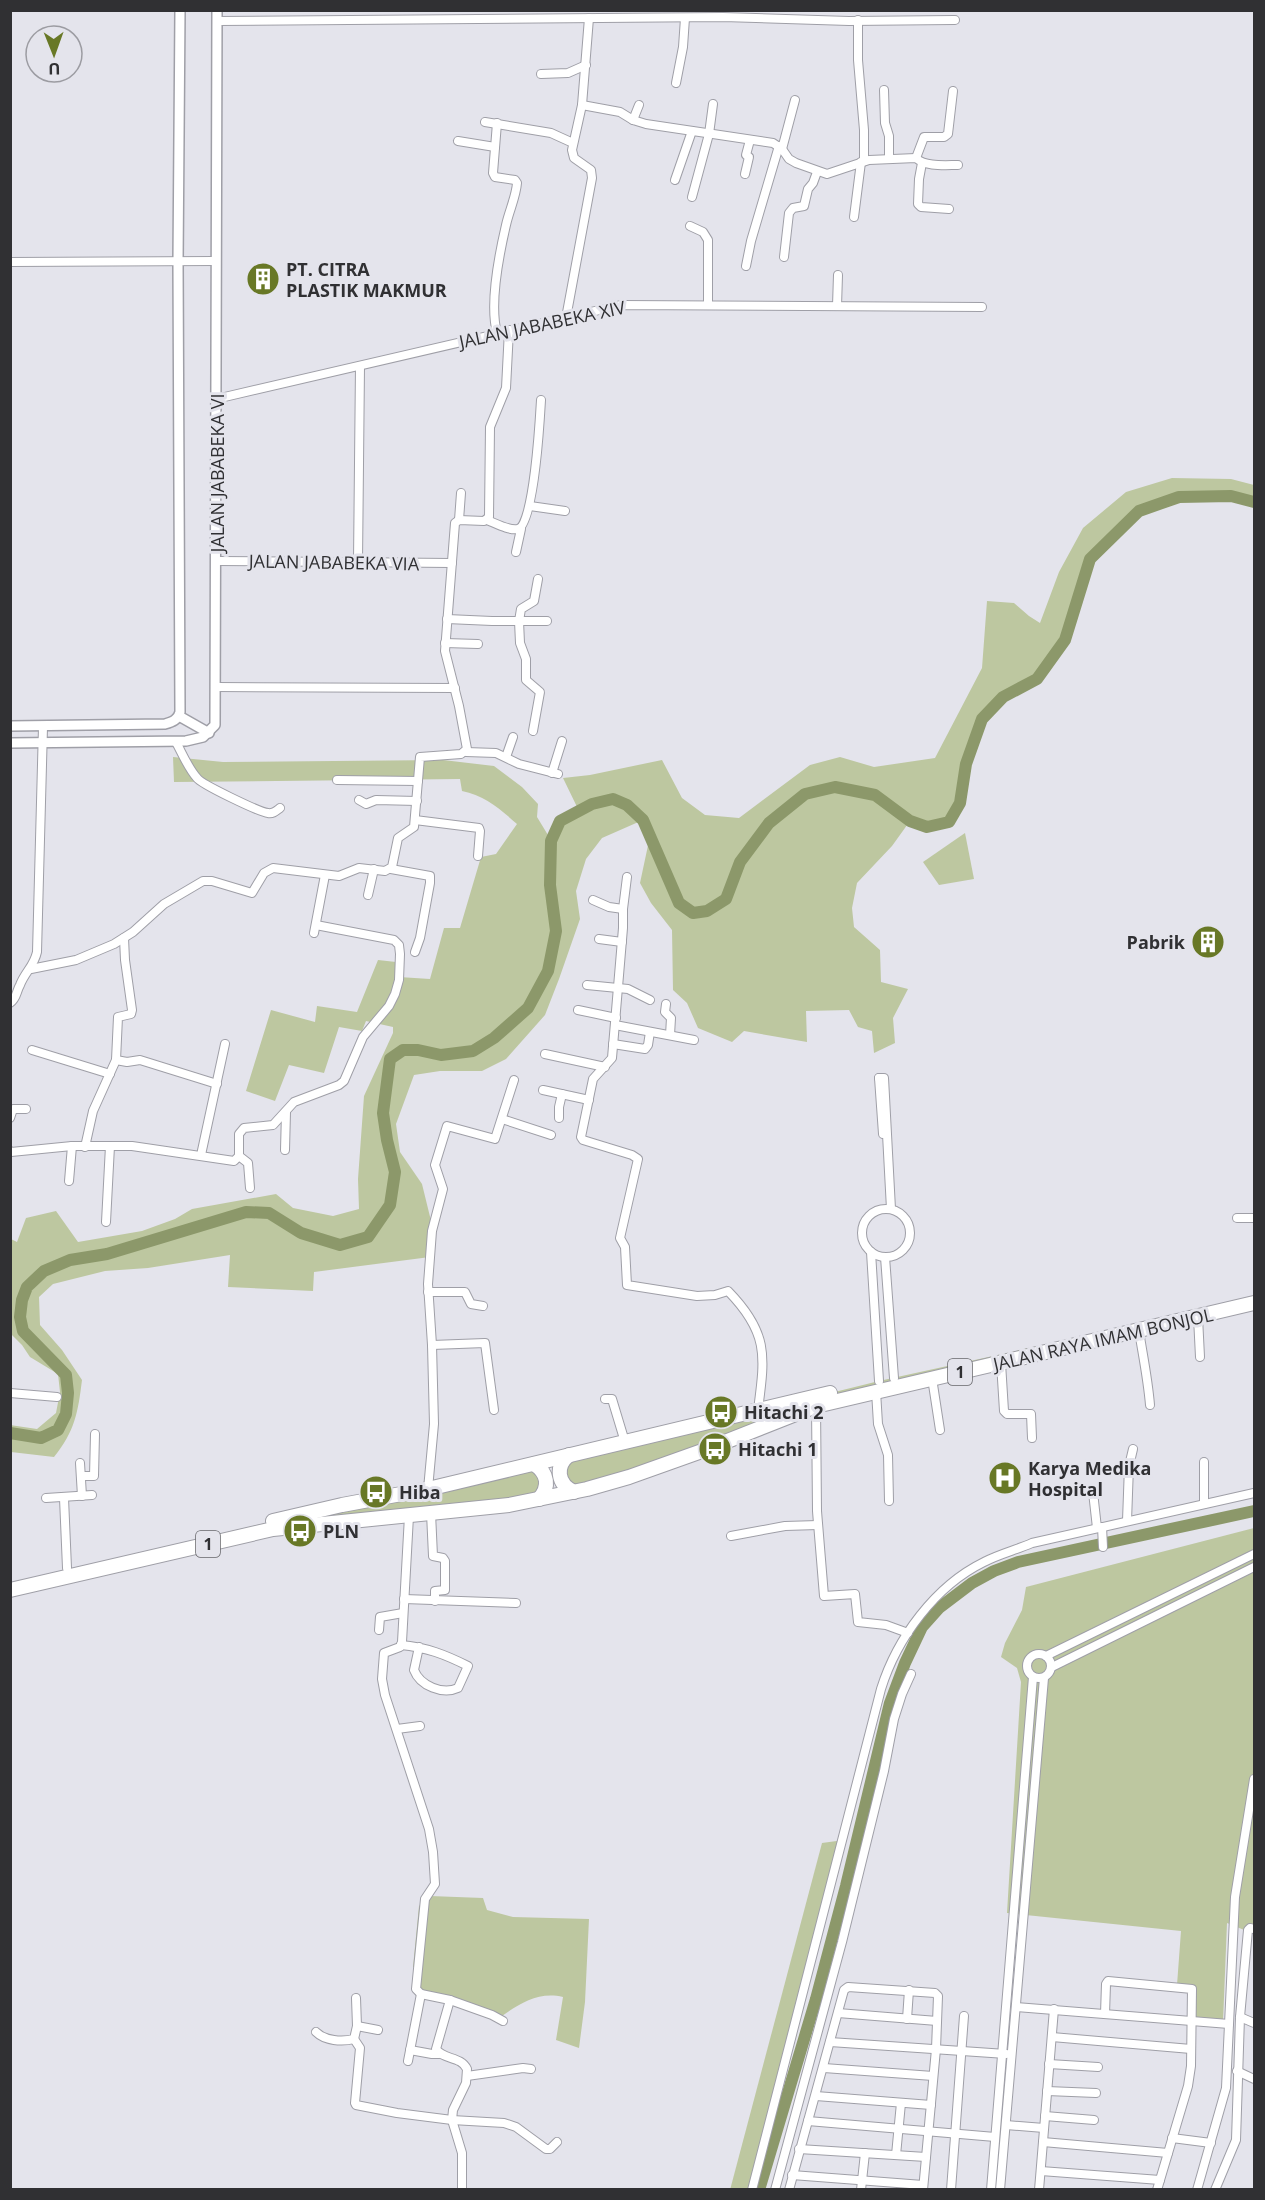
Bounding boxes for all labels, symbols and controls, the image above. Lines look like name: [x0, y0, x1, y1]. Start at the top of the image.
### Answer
north arrow: [24, 24, 84, 84]
text: U: [48, 58, 60, 80]
place label: PT. CITRA PLASTIK MAKMUR: [286, 257, 447, 302]
building icon: PT. CITRA PLASTIK MAKMUR: [245, 261, 281, 297]
street label: JALAN JABABEKA XIV: [455, 295, 628, 354]
street label: JALAN JABABEKA VI: [205, 394, 229, 554]
street label: JALAN JABABEKA VIA: [247, 548, 420, 575]
building icon: Pabrik: [1190, 924, 1226, 960]
place label: Pabrik: [1127, 930, 1186, 954]
street label: JALAN RAYA IMAM BONJOL: [989, 1302, 1215, 1376]
road number: 1: [948, 1359, 972, 1385]
bus stop icon: Hitachi 2: [703, 1394, 739, 1430]
place label: Hitachi 2: [744, 1400, 824, 1424]
bus stop icon: Hitachi 1: [697, 1431, 733, 1467]
place label: Hitachi 1: [738, 1437, 818, 1461]
place label: Karya Medika Hospital: [1028, 1456, 1151, 1501]
hospital icon: Karya Medika Hospital: [987, 1460, 1023, 1496]
bus stop icon: Hiba: [358, 1474, 394, 1510]
place label: Hiba: [399, 1480, 441, 1504]
bus stop icon: PLN: [282, 1513, 318, 1549]
place label: PLN: [323, 1519, 359, 1543]
road number: 1: [196, 1531, 220, 1557]

